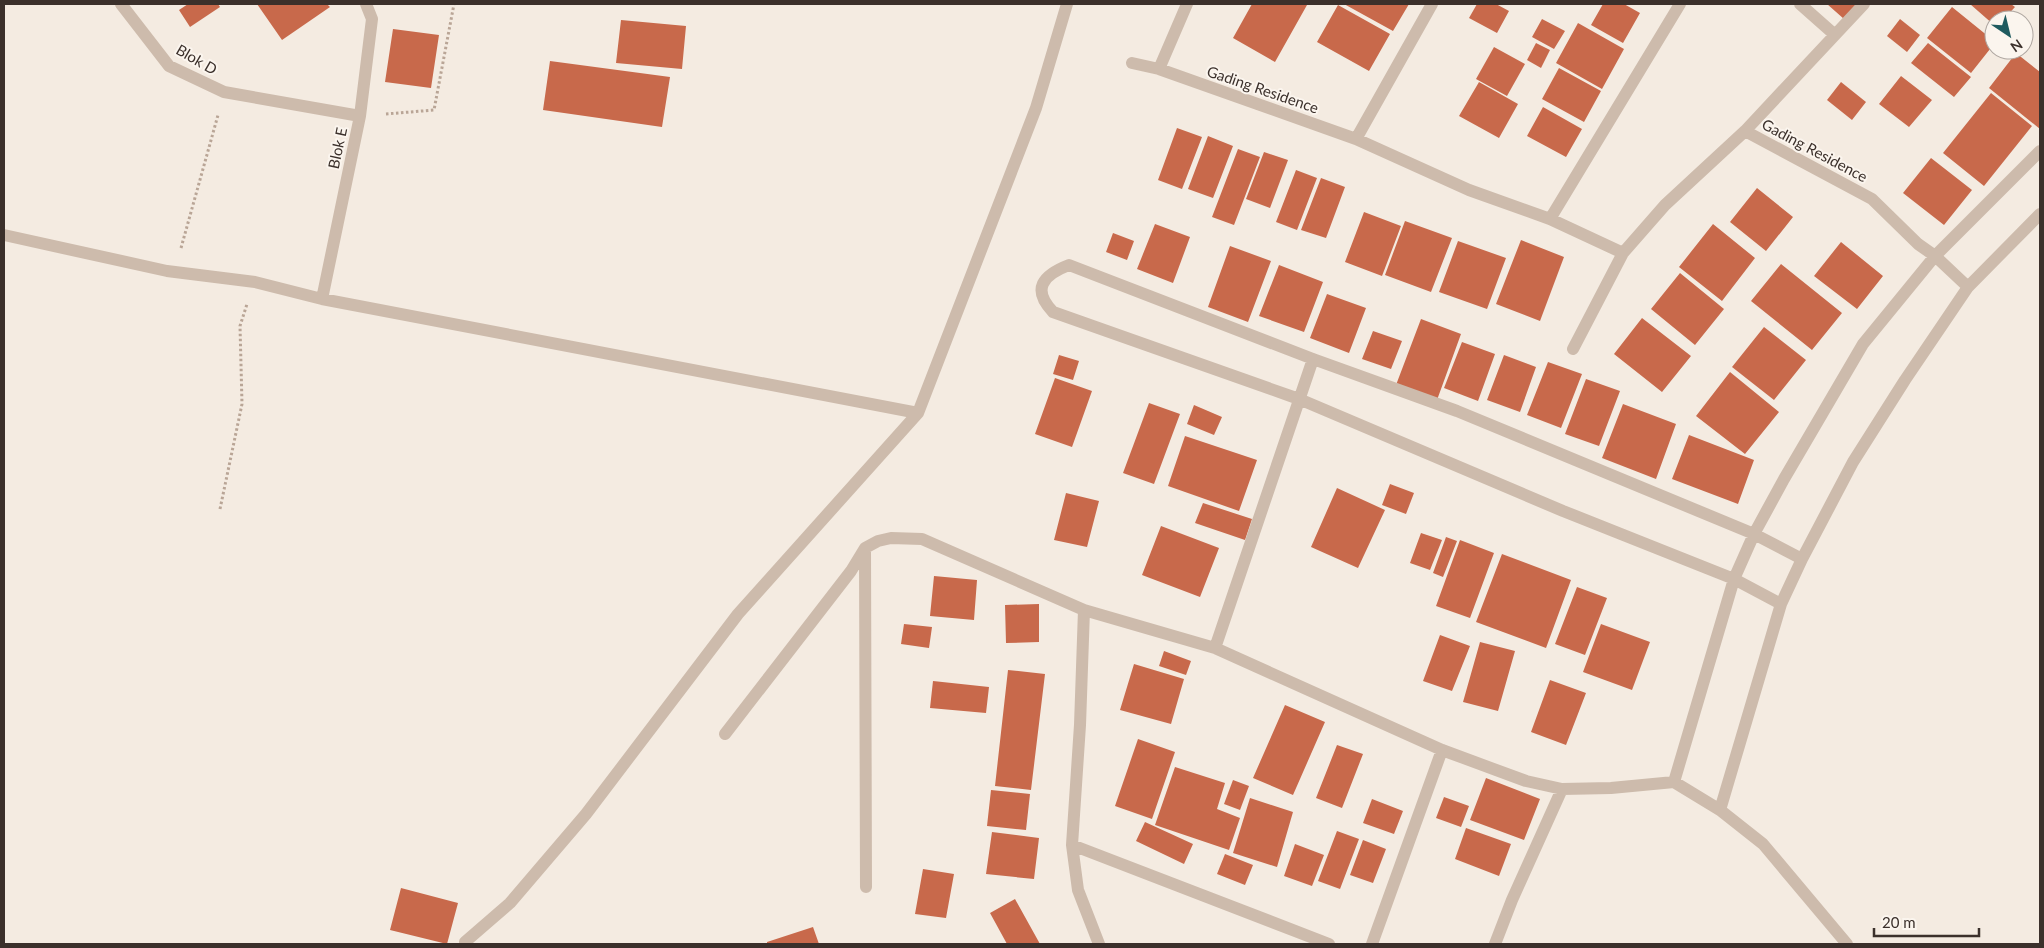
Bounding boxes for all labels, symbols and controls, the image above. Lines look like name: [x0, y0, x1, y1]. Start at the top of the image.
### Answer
north arrow: [1984, 10, 2034, 60]
text: N: [2007, 36, 2026, 56]
street label: Blok D: [173, 40, 221, 78]
street label: Gading Residence: [1205, 61, 1321, 117]
street label: Gading Residence: [1759, 115, 1871, 185]
street label: Blok E: [324, 126, 350, 170]
scale bar: [1874, 906, 1979, 938]
text: 20 m: [1882, 913, 1916, 931]

